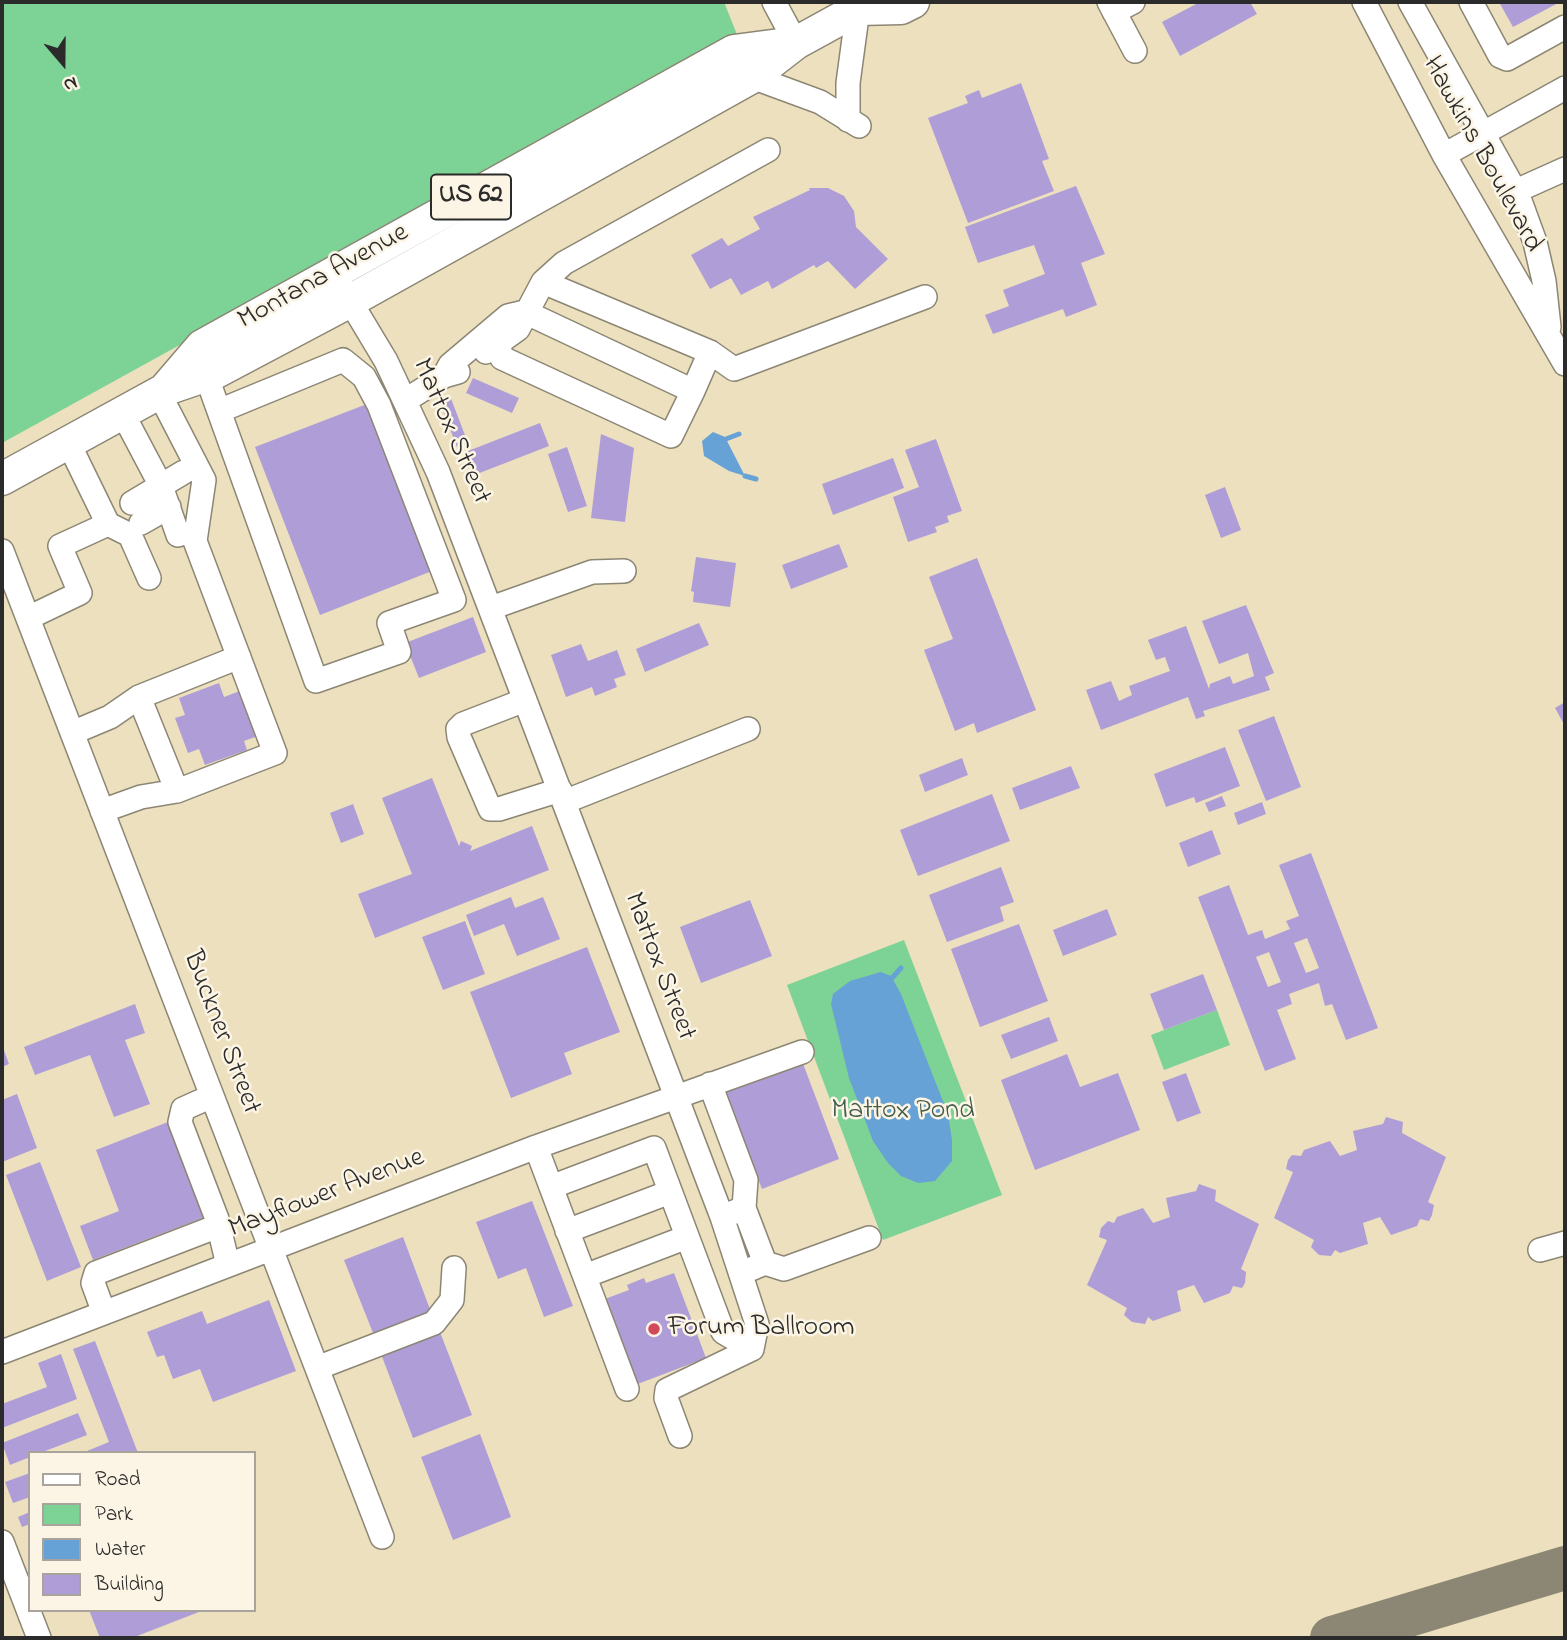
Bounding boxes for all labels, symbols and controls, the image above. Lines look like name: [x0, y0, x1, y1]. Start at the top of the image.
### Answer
north arrow: [28, 28, 98, 98]
street label: Hawkins Boulevard: [1413, 51, 1549, 259]
text: N: [60, 68, 81, 98]
road number: US 62: [431, 174, 511, 220]
street label: Montana Avenue: [233, 217, 415, 339]
street label: Mattox Street: [403, 354, 497, 510]
street label: Mattox Street: [614, 888, 702, 1046]
street label: Buckner Street: [173, 947, 267, 1119]
park label: Mattox Pond: [831, 1095, 975, 1129]
street label: Mayflower Avenue: [225, 1142, 429, 1248]
place label: Forum Ballroom: [668, 1312, 854, 1346]
marker: Forum Ballroom: [646, 1321, 662, 1337]
legend: [28, 1451, 256, 1612]
text: Road: [95, 1465, 141, 1495]
text: Park: [95, 1500, 133, 1530]
text: Water: [95, 1535, 146, 1565]
text: Building: [95, 1570, 164, 1600]

